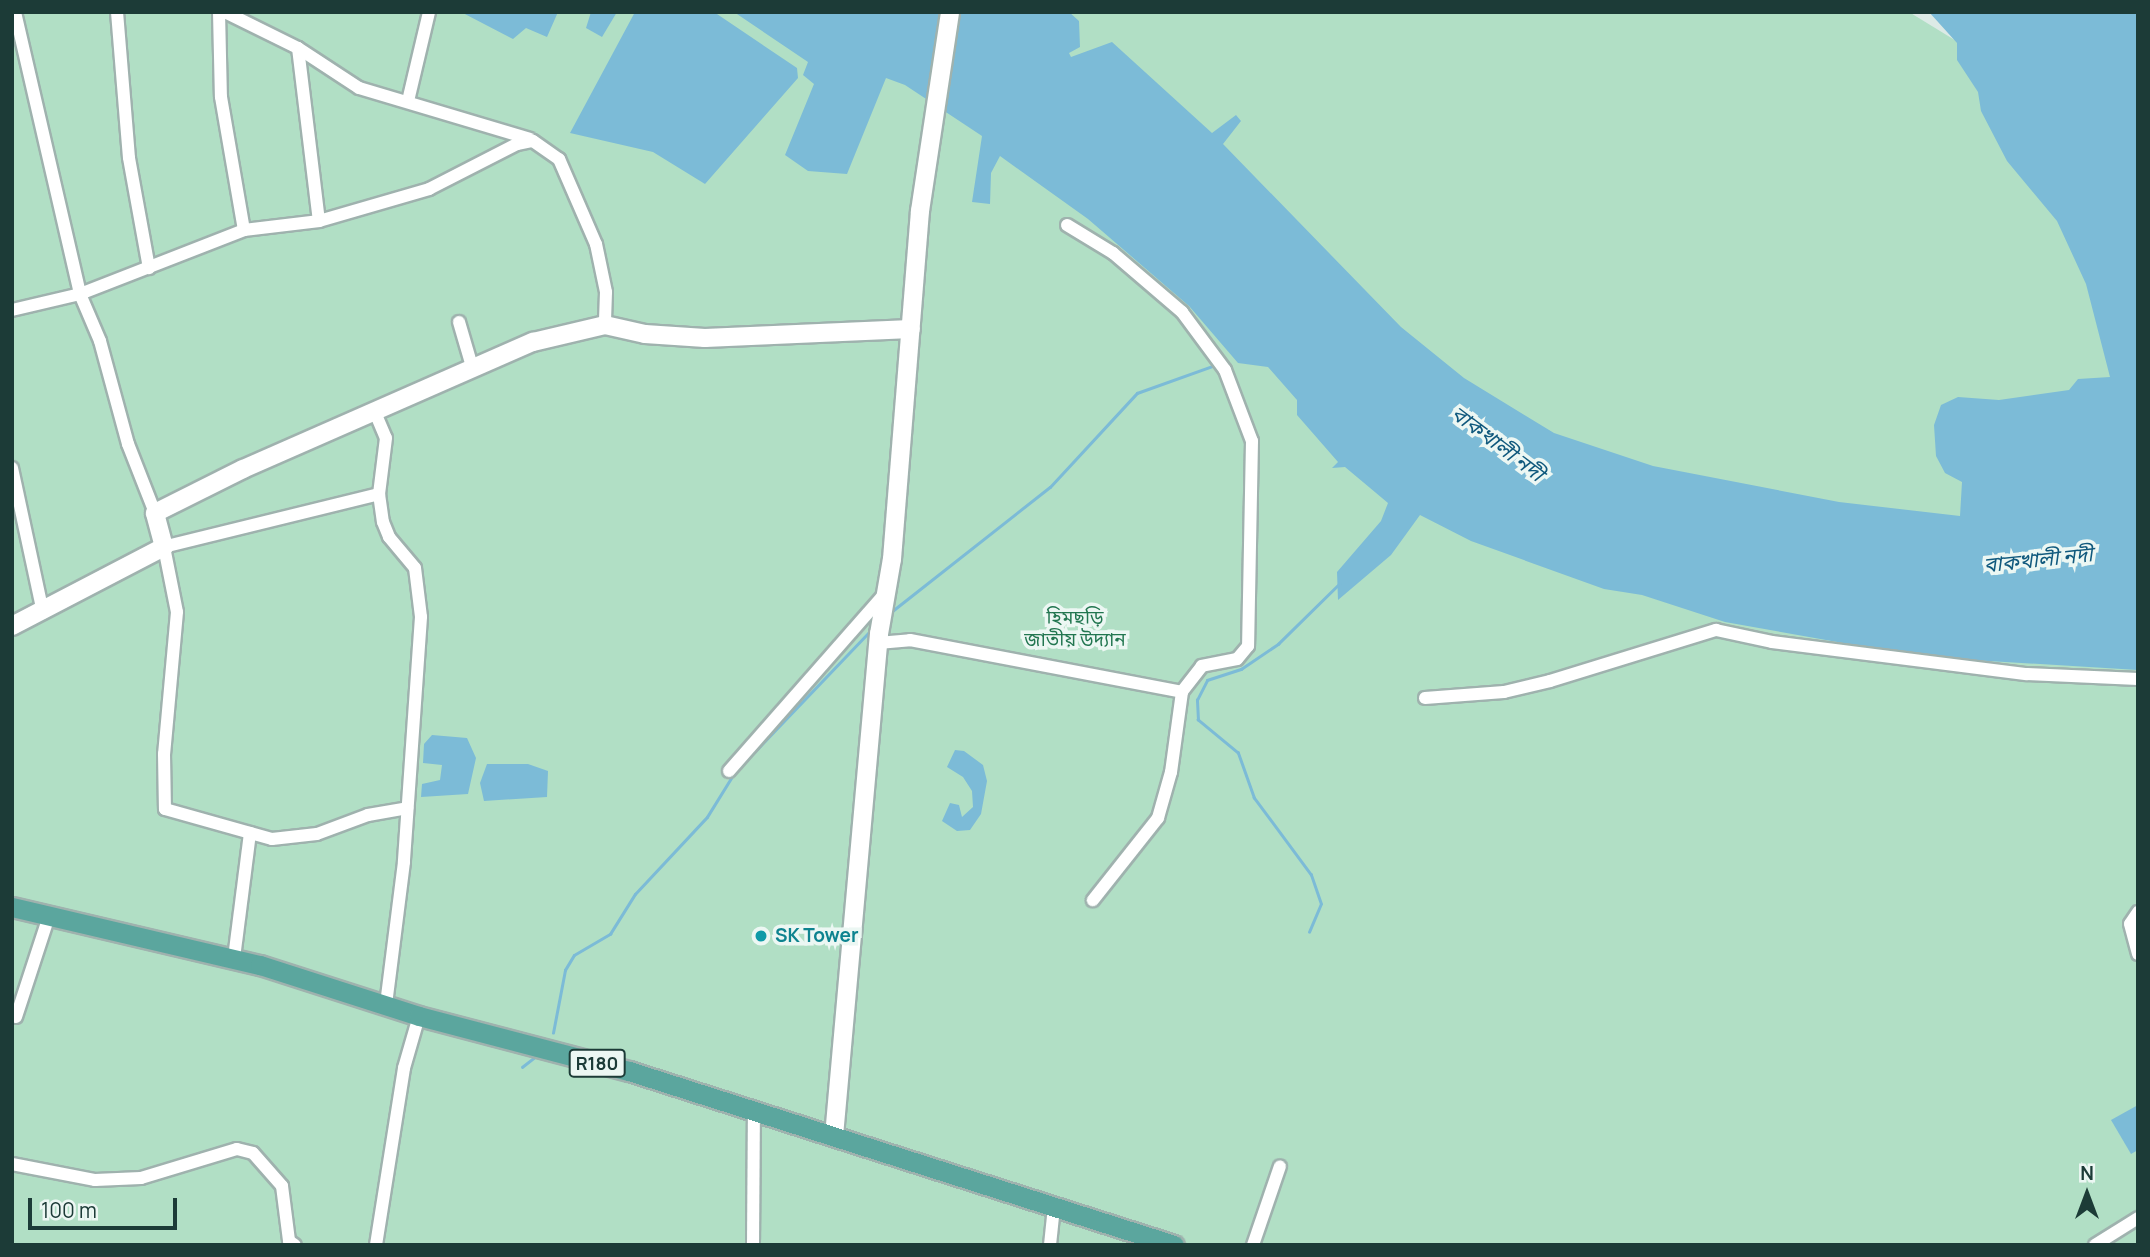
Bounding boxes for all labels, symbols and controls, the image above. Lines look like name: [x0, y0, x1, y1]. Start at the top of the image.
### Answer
water label: বাকখালী নদী: [1447, 400, 1549, 486]
water label: বাকখালী নদী: [1982, 541, 2094, 577]
park label: হিমছড়ি জাতীয় উদ্যান: [1024, 607, 1126, 651]
place label: SK Tower: [775, 925, 859, 947]
marker: SK Tower: [753, 928, 769, 944]
road number: R180: [567, 1048, 627, 1078]
north arrow: [2052, 1159, 2122, 1229]
text: N: [2080, 1160, 2094, 1186]
scale bar: [32, 1184, 180, 1228]
text: 100 m: [41, 1196, 97, 1224]

